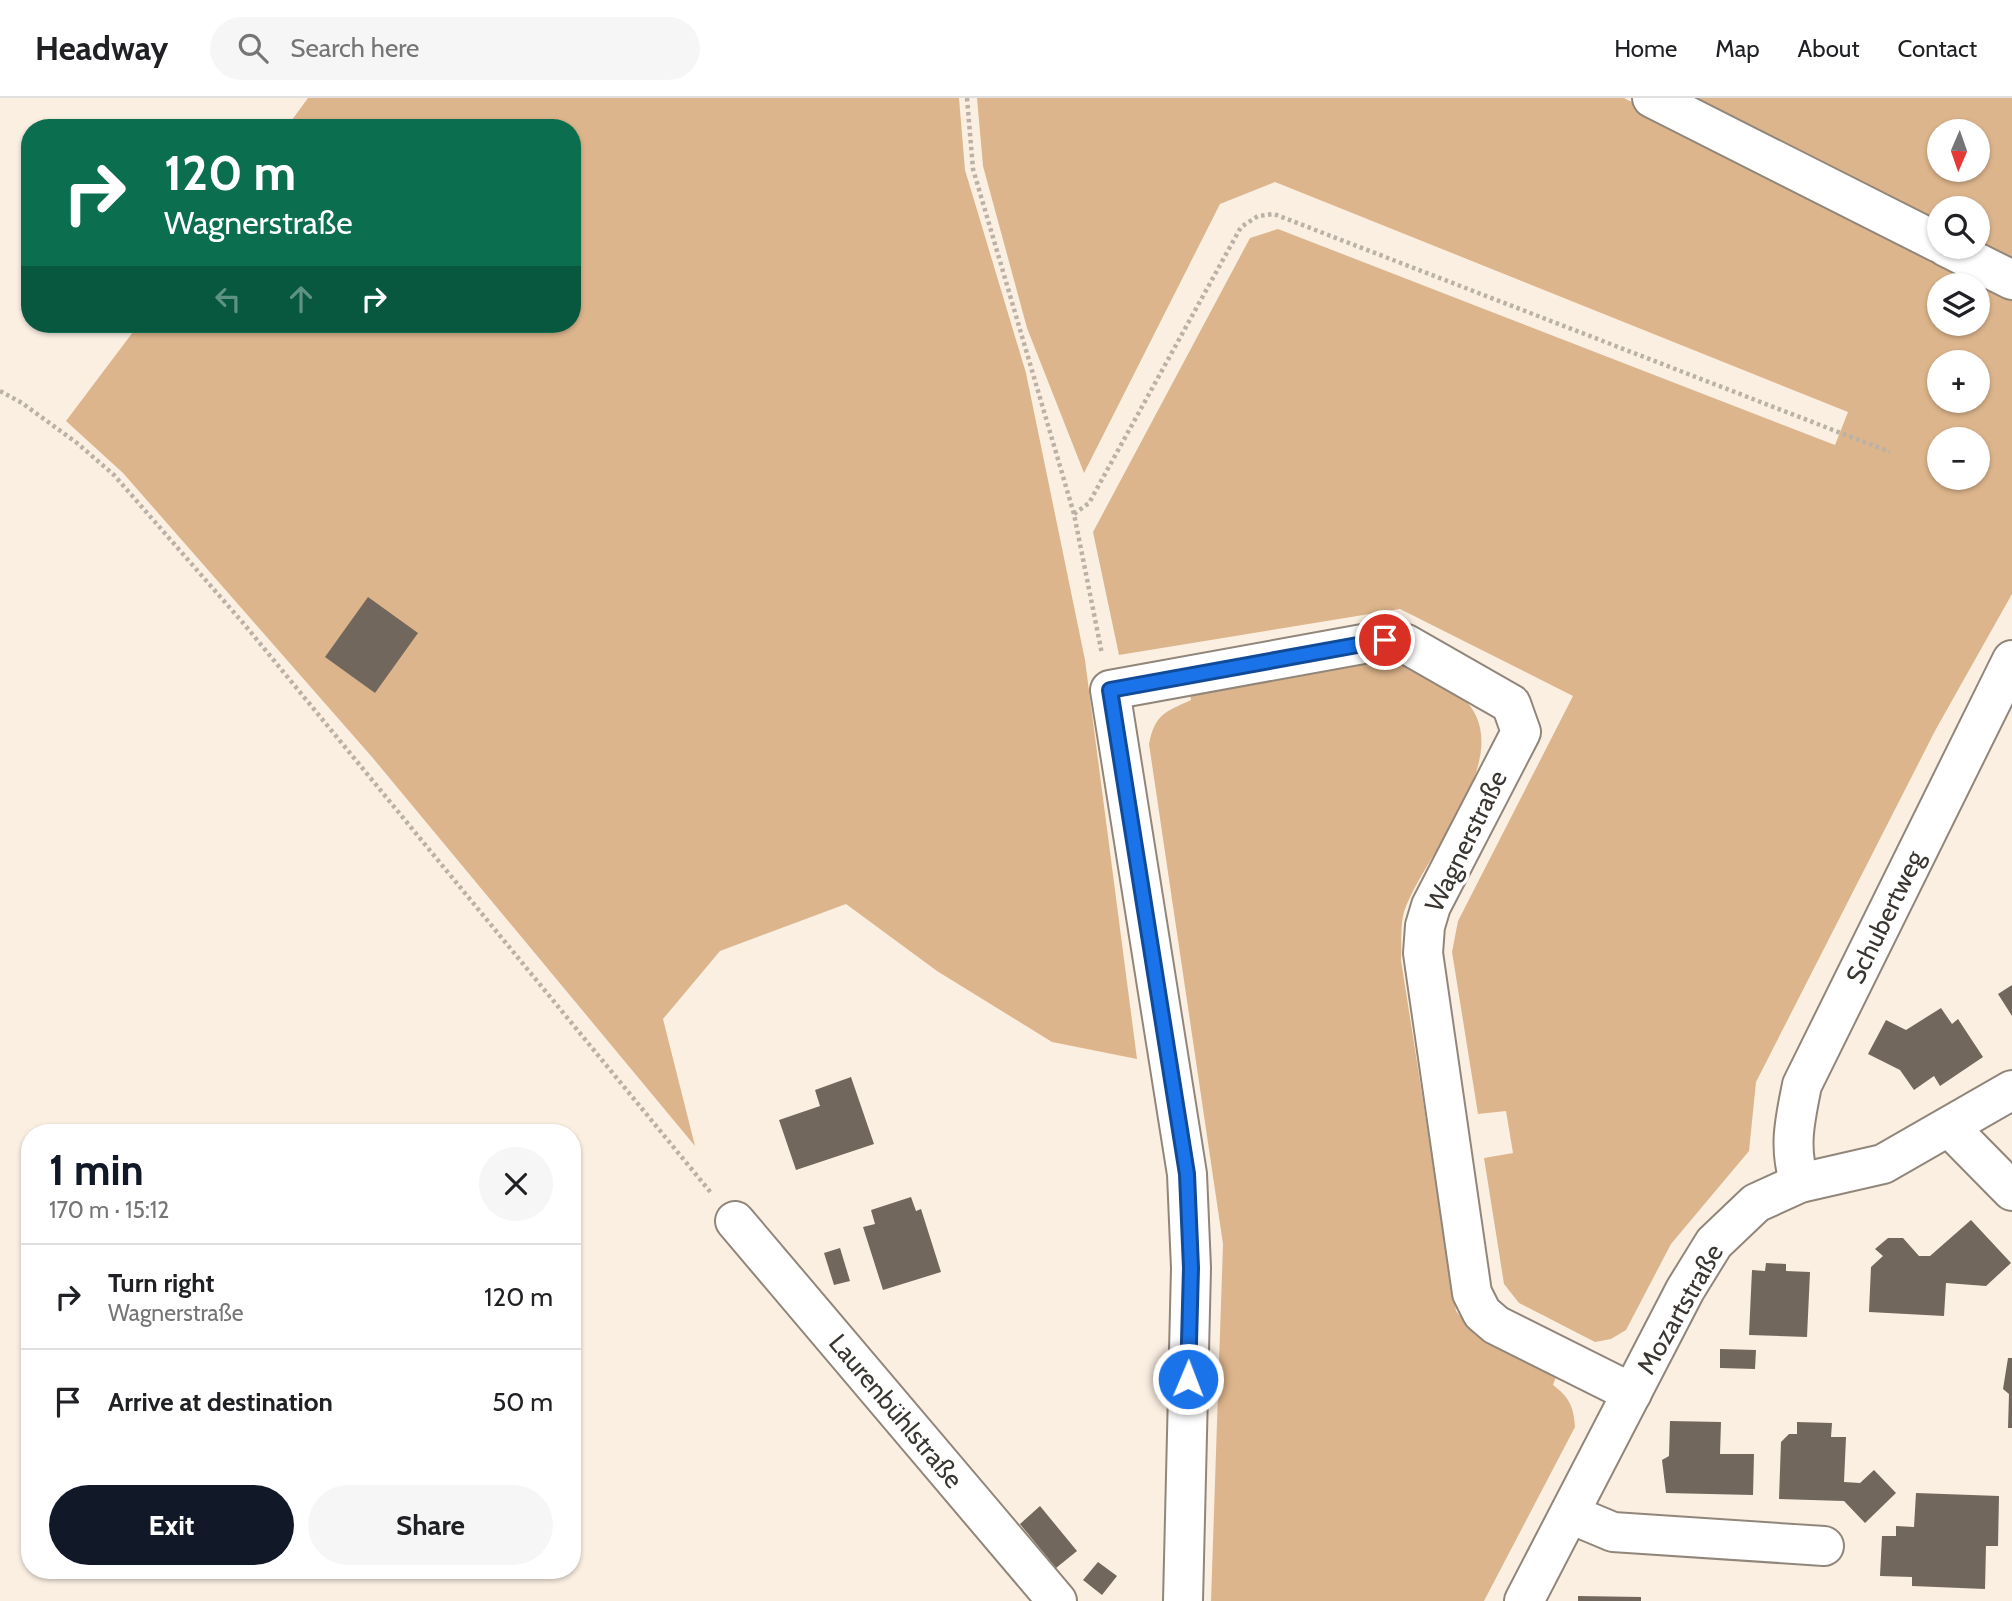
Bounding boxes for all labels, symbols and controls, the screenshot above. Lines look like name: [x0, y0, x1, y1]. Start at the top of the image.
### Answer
search box: [210, 17, 700, 80]
text: Headway: [35, 28, 168, 68]
icon: search: [234, 29, 272, 67]
text: Search here: [290, 32, 419, 64]
text: Home: [1614, 34, 1677, 63]
text: Map: [1715, 34, 1760, 63]
text: About: [1798, 34, 1860, 63]
text: Contact: [1898, 34, 1977, 63]
north arrow: [1927, 119, 1990, 182]
map controls: [1927, 119, 1990, 490]
text: 120 m: [164, 143, 296, 202]
icon: right: [49, 147, 140, 238]
button: search: [1927, 196, 1990, 259]
text: Wagnerstraße: [164, 203, 353, 242]
button: layers: [1927, 273, 1990, 336]
icon: left: [209, 280, 247, 318]
icon: ahead: [282, 280, 320, 318]
icon: right: [355, 280, 393, 318]
button: +: [1927, 350, 1990, 413]
button: −: [1927, 427, 1990, 490]
pin: [1355, 610, 1415, 670]
icon: arrive: [1366, 621, 1404, 659]
street label: Wagnerstraße: [1418, 765, 1514, 917]
street label: Schubertweg: [1839, 844, 1931, 989]
text: 1 min: [49, 1144, 144, 1196]
button: close: [479, 1147, 553, 1221]
text: 170 m · 15:12: [49, 1196, 169, 1224]
street label: Mozartstraße: [1630, 1238, 1730, 1380]
text: Turn right: [108, 1267, 214, 1299]
icon: right: [49, 1278, 87, 1316]
text: 120 m: [484, 1281, 553, 1313]
text: Wagnerstraße: [108, 1299, 244, 1327]
street label: Laurenbühlstraße: [822, 1327, 970, 1495]
position arrow: [1151, 1342, 1225, 1416]
icon: arrive: [49, 1383, 87, 1421]
text: Arrive at destination: [108, 1386, 333, 1418]
text: 50 m: [492, 1386, 553, 1418]
button: Exit: [49, 1485, 294, 1565]
button: Share: [308, 1485, 553, 1565]

